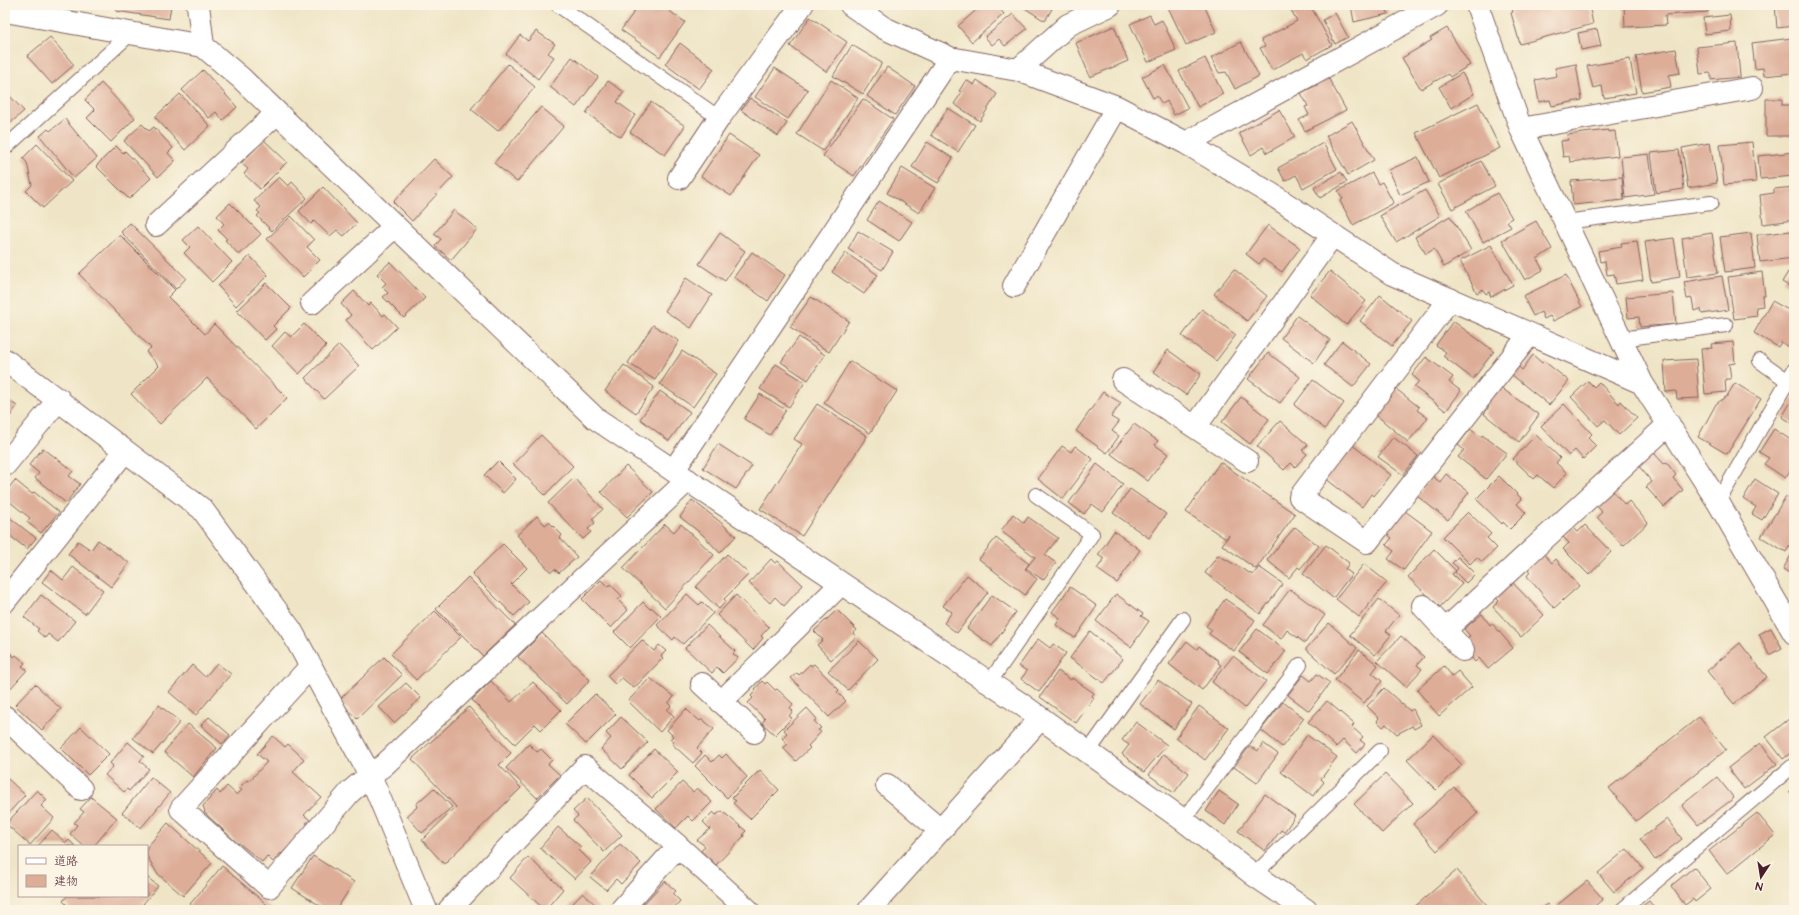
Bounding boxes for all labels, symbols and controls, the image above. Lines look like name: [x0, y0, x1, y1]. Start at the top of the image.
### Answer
legend: [18, 845, 148, 897]
text: 道路: [54, 853, 78, 870]
north arrow: [1741, 857, 1781, 897]
text: 建物: [54, 873, 78, 890]
text: N: [1754, 878, 1764, 894]

